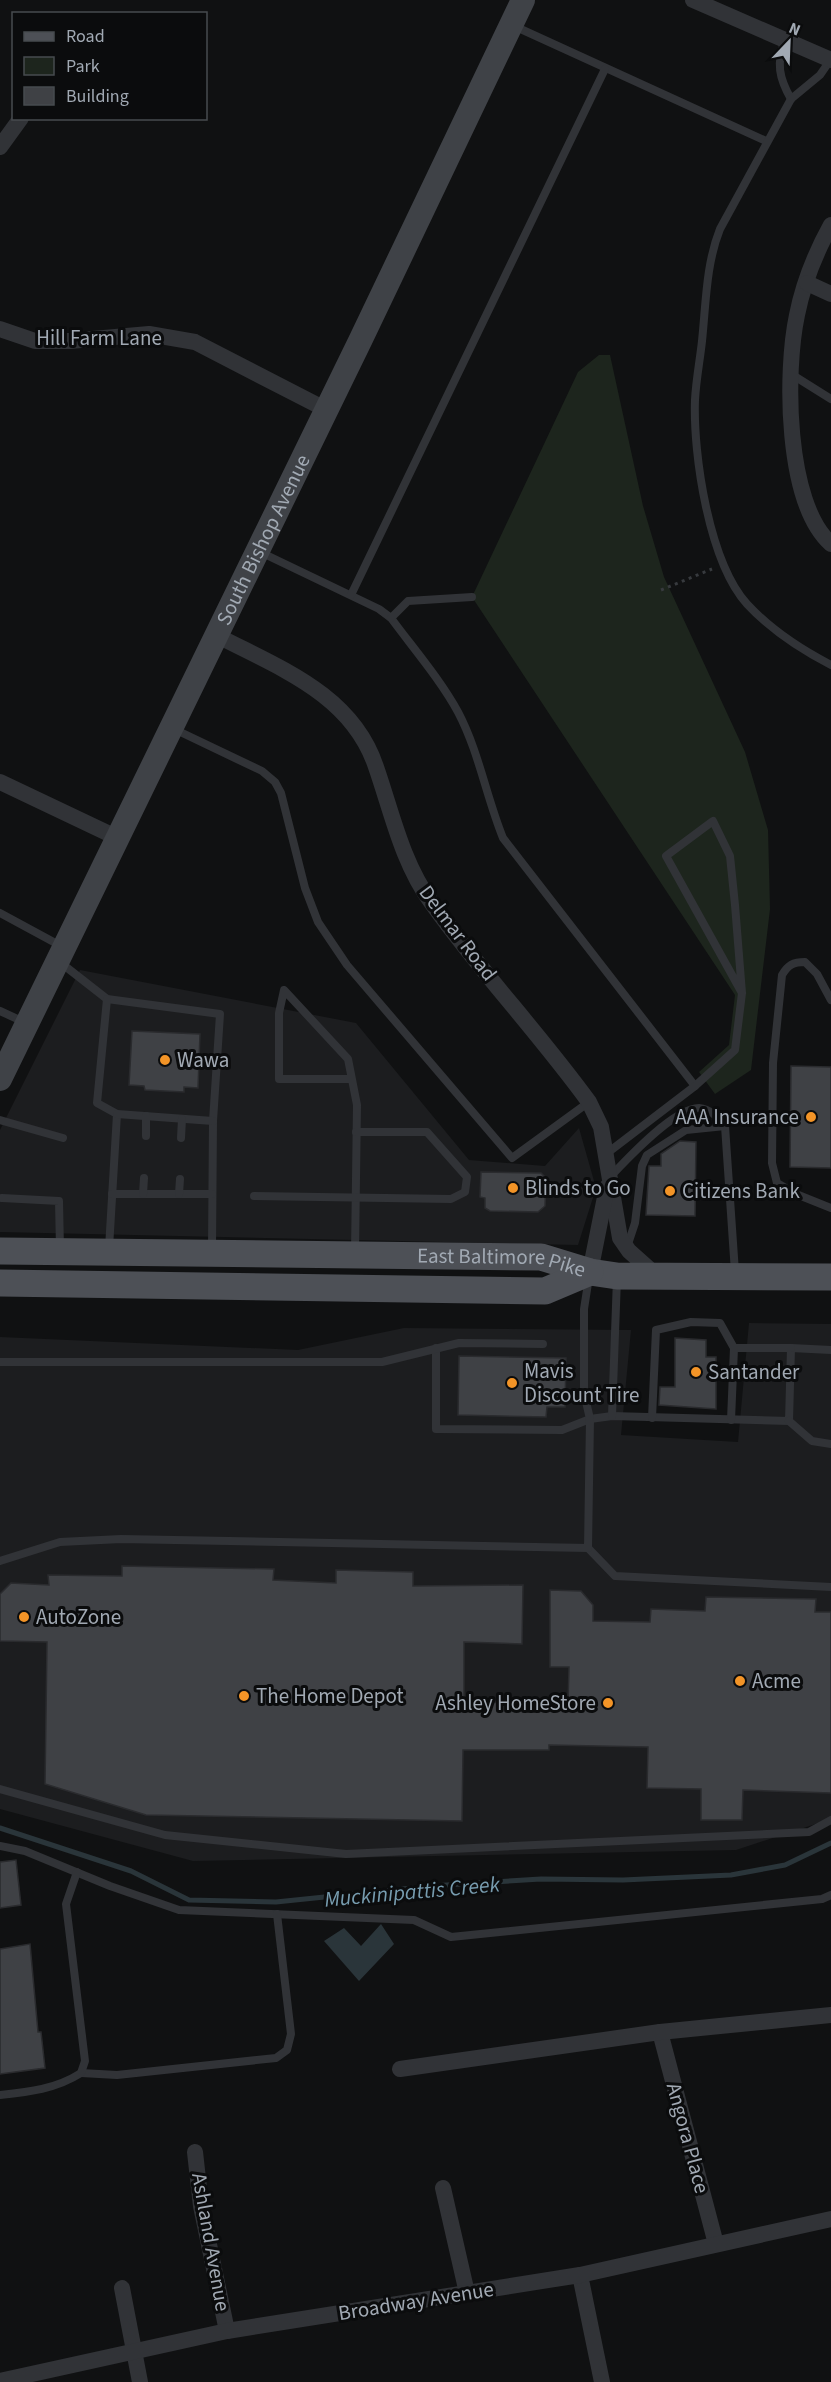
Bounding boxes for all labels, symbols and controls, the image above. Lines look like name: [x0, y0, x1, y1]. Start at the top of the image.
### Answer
legend: [12, 12, 207, 120]
north arrow: [759, 12, 819, 72]
text: N: [785, 17, 804, 41]
text: Road: [66, 24, 105, 49]
text: Park: [66, 54, 100, 79]
text: Building: [66, 84, 129, 109]
street label: Hill Farm Lane: [36, 323, 162, 353]
street label: South Bishop Avenue: [209, 449, 317, 630]
street label: Delmar Road: [412, 879, 504, 987]
place label: Wawa: [177, 1045, 229, 1075]
marker: Wawa: [158, 1053, 172, 1067]
place label: AAA Insurance: [675, 1102, 799, 1132]
marker: AAA Insurance: [804, 1110, 818, 1124]
place label: Blinds to Go: [525, 1173, 631, 1203]
place label: Citizens Bank: [682, 1176, 800, 1206]
marker: Blinds to Go: [506, 1181, 520, 1195]
marker: Citizens Bank: [663, 1184, 677, 1198]
street label: East Baltimore Pike: [417, 1241, 589, 1285]
place label: Mavis Discount Tire: [524, 1356, 640, 1410]
place label: Santander: [708, 1357, 800, 1387]
marker: Santander: [689, 1365, 703, 1379]
marker: Mavis Discount Tire: [505, 1376, 519, 1390]
place label: AutoZone: [36, 1602, 121, 1632]
marker: AutoZone: [17, 1610, 31, 1624]
place label: Acme: [752, 1666, 801, 1696]
marker: Acme: [733, 1674, 747, 1688]
place label: The Home Depot: [256, 1681, 404, 1711]
place label: Ashley HomeStore: [435, 1688, 596, 1718]
marker: The Home Depot: [237, 1689, 251, 1703]
marker: Ashley HomeStore: [601, 1696, 615, 1710]
water label: Muckinipattis Creek: [323, 1868, 502, 1916]
street label: Angora Place: [659, 2079, 717, 2197]
street label: Ashland Avenue: [184, 2170, 238, 2314]
street label: Broadway Avenue: [336, 2274, 496, 2328]

